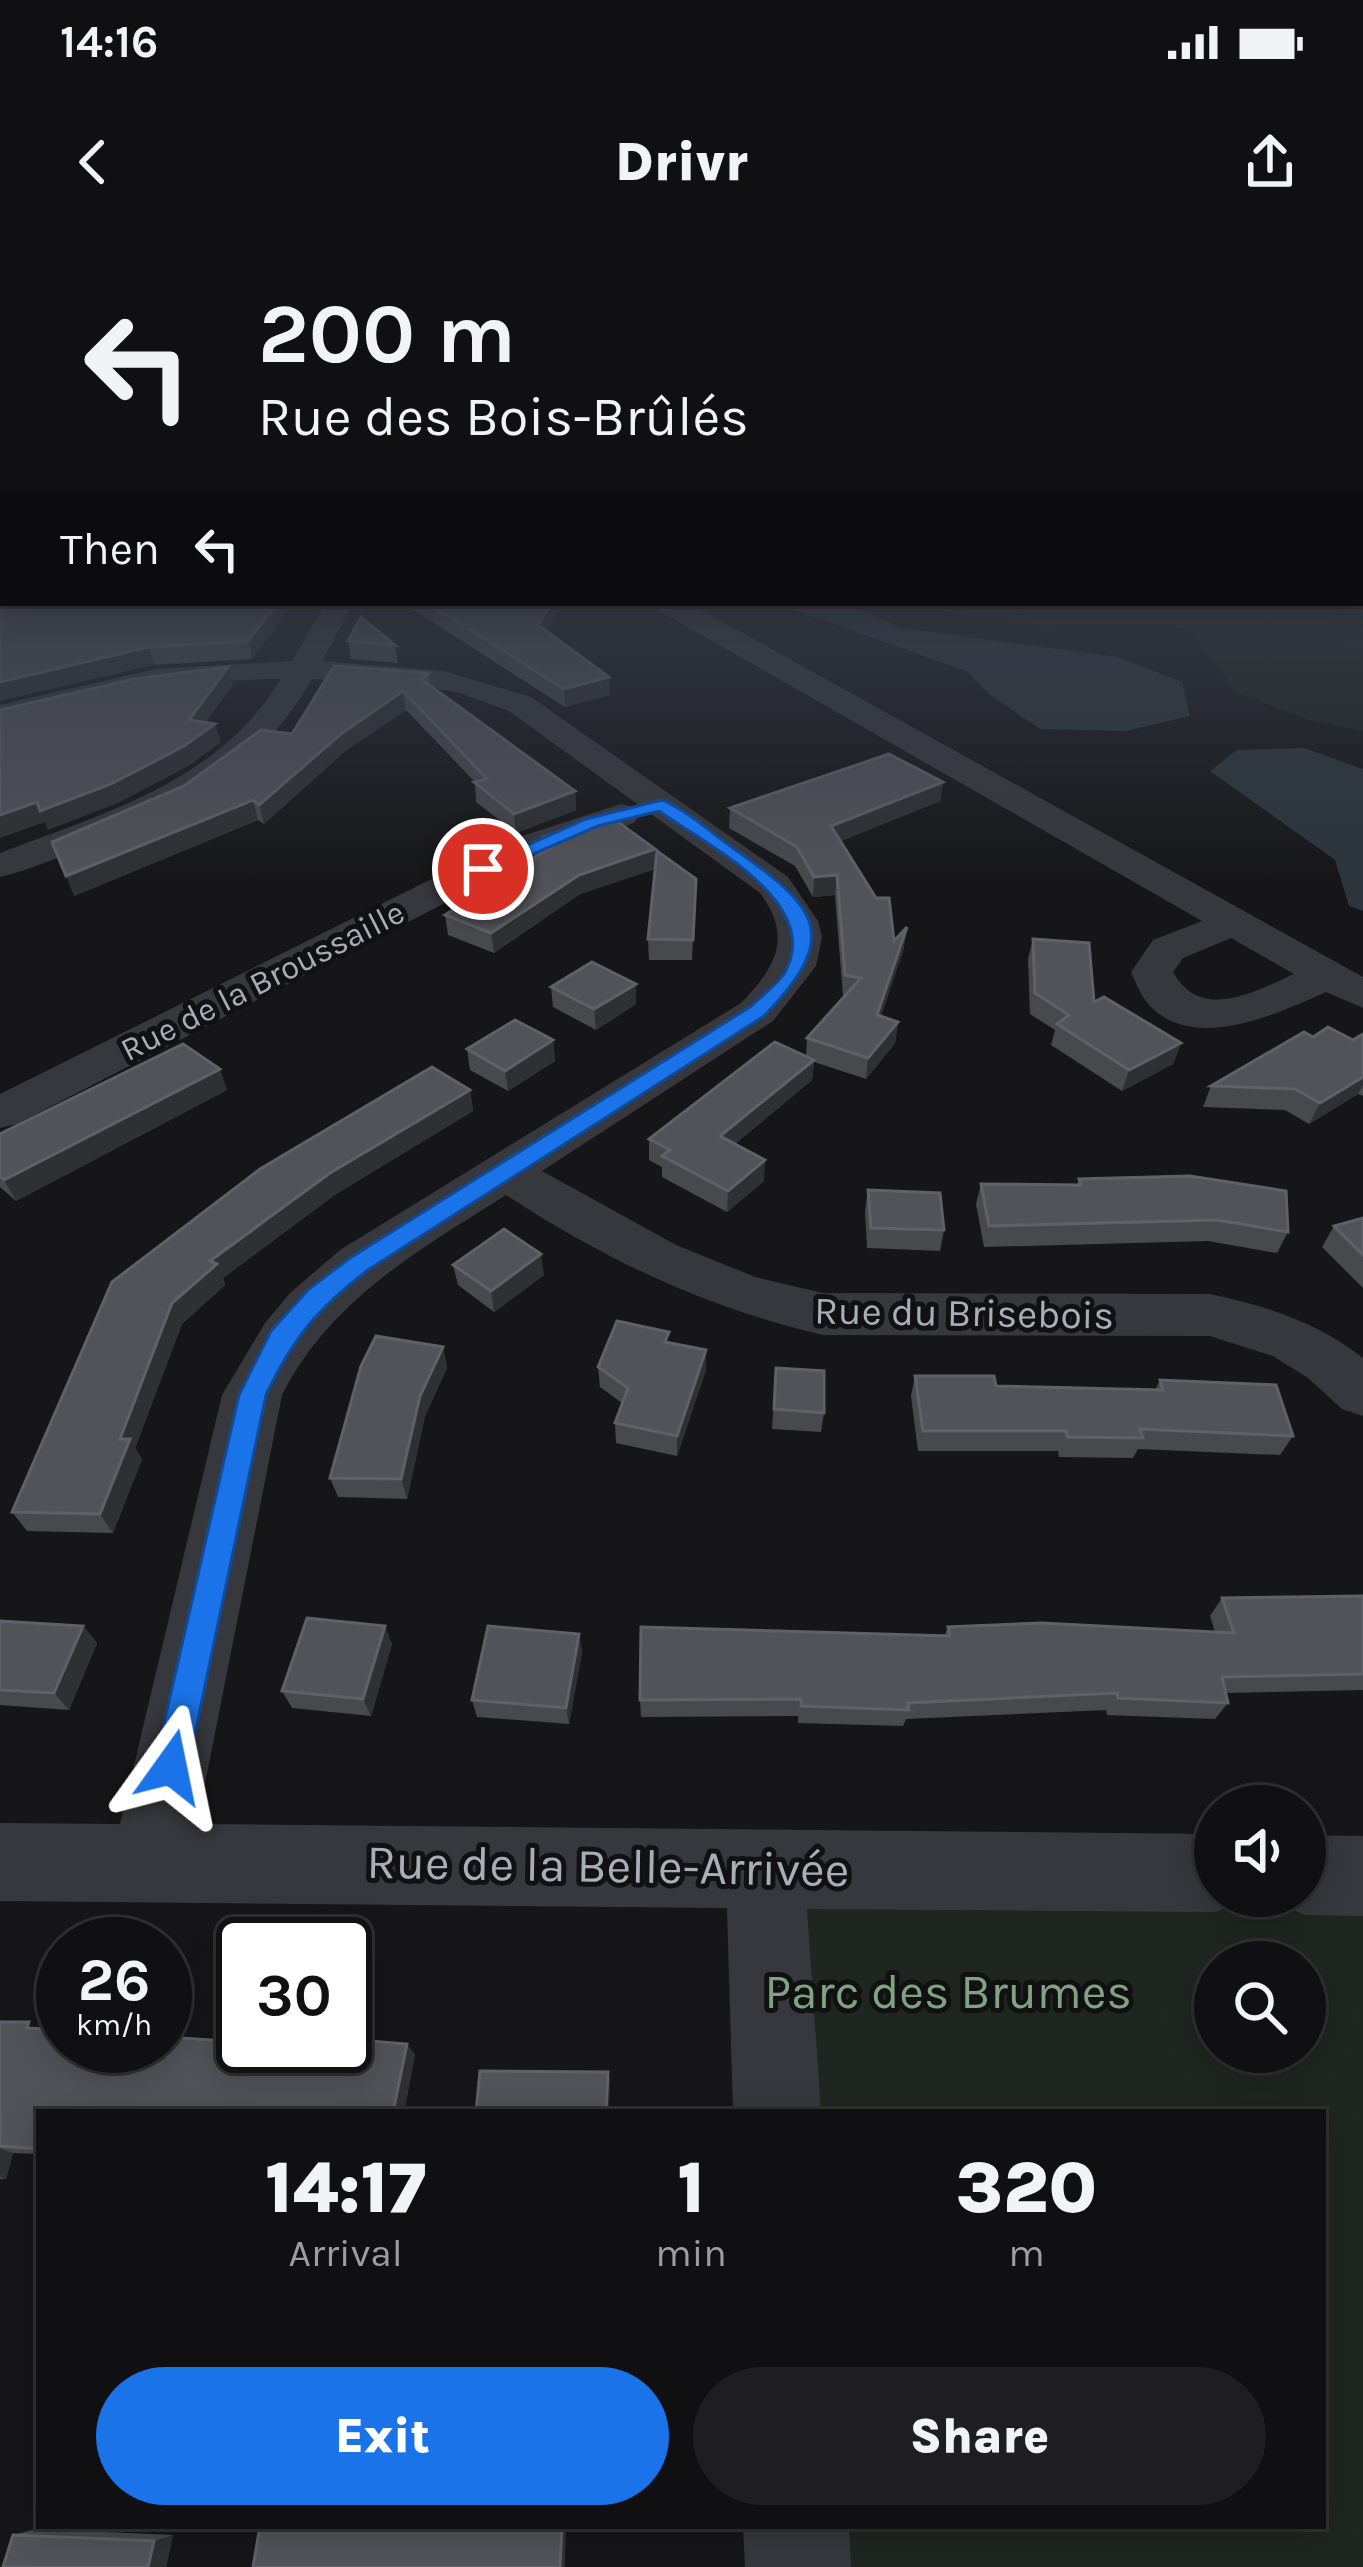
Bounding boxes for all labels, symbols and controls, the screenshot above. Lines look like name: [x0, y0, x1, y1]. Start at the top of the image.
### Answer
text: 14:16: [60, 16, 158, 68]
icon: back: [60, 129, 126, 195]
icon: share: [1237, 129, 1303, 195]
text: Drivr: [615, 130, 748, 194]
text: 200 m: [258, 285, 516, 383]
icon: left: [60, 288, 216, 444]
text: Rue des Bois-Brûlés: [258, 385, 749, 449]
icon: left: [184, 516, 250, 582]
text: Then: [60, 523, 160, 575]
pin: [432, 818, 534, 920]
icon: arrive: [450, 836, 516, 902]
street label: Rue de la Broussaille: [114, 893, 411, 1069]
street label: Rue du Brisebois: [814, 1287, 1114, 1339]
position arrow: [108, 1704, 234, 1830]
map controls: [1194, 1785, 1326, 2073]
button: sound: [1194, 1785, 1326, 1917]
street label: Rue de la Belle-Arrivée: [366, 1834, 850, 1898]
speed limit sign: 30: [216, 1917, 372, 2073]
button: search: [1194, 1941, 1326, 2073]
text: 26: [78, 1945, 150, 2015]
park label: Parc des Brumes: [764, 1964, 1132, 2020]
text: km/h: [76, 2007, 152, 2043]
text: 14:17: [265, 2146, 426, 2230]
text: 1: [677, 2146, 705, 2230]
text: 320: [956, 2146, 1097, 2230]
text: Arrival: [288, 2230, 403, 2276]
text: min: [655, 2230, 727, 2276]
text: m: [1008, 2230, 1045, 2276]
button: Exit: [96, 2367, 669, 2505]
button: Share: [693, 2367, 1266, 2505]

